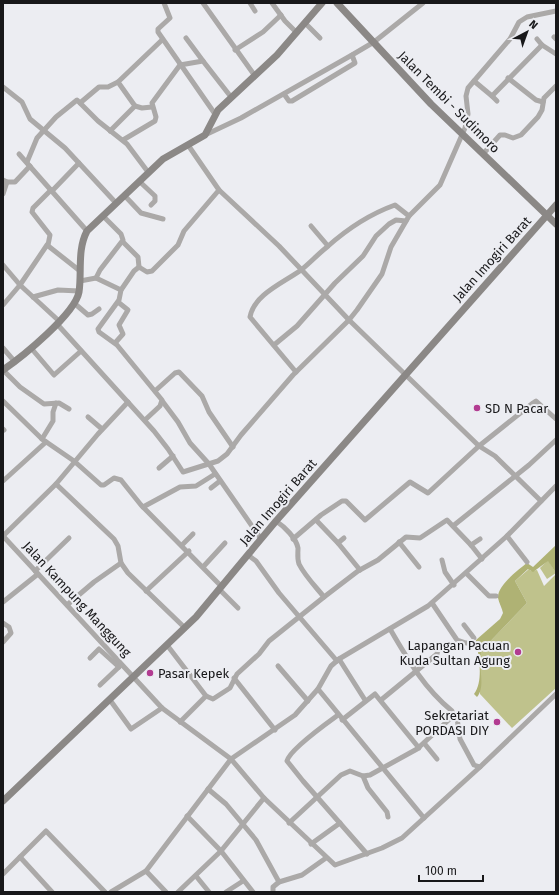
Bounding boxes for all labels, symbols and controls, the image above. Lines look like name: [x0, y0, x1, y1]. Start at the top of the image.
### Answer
north arrow: [507, 12, 547, 52]
text: N: [526, 18, 540, 32]
street label: Jalan Tembi - Sudimoro: [395, 48, 503, 156]
street label: Jalan Imogiri Barat: [450, 213, 534, 305]
place label: SD N Pacar: [485, 401, 548, 416]
marker: SD N Pacar: [472, 403, 482, 413]
street label: Jalan Imogiri Barat: [237, 456, 320, 548]
street label: Jalan Kampung Manggung: [20, 538, 134, 660]
place label: Lapangan Pacuan Kuda Sultan Agung: [399, 638, 510, 668]
marker: Lapangan Pacuan Kuda Sultan Agung: [513, 647, 523, 657]
place label: Pasar Kepek: [158, 666, 230, 681]
marker: Pasar Kepek: [145, 668, 155, 678]
place label: Sekretariat PORDASI DIY: [415, 708, 490, 738]
marker: Sekretariat PORDASI DIY: [492, 717, 502, 727]
scale bar: [419, 857, 483, 883]
text: 100 m: [425, 864, 457, 878]

